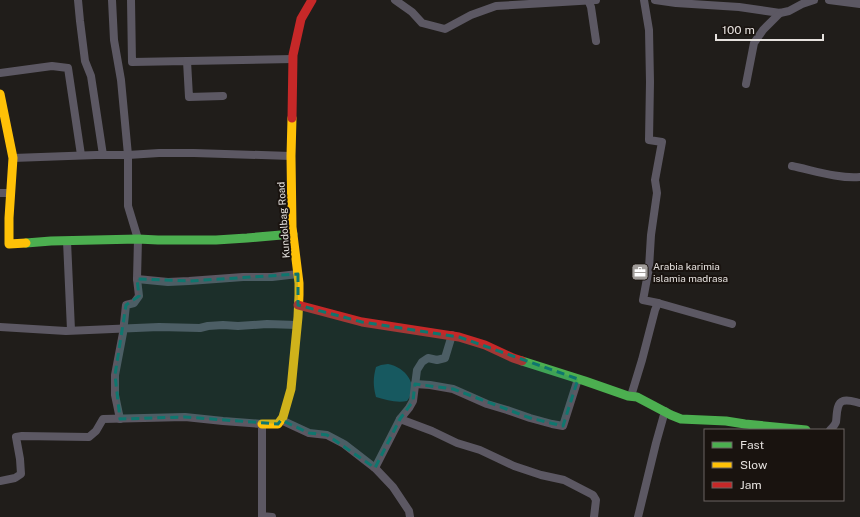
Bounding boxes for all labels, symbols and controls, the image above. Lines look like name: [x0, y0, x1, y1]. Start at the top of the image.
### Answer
scale bar: [716, 16, 823, 42]
text: 100 m: [722, 23, 755, 37]
street label: Kundolbag Road: [274, 181, 292, 259]
place label: Arabia karimia islamia madrasa: [653, 260, 728, 284]
office icon: Arabia karimia islamia madrasa: [630, 262, 650, 282]
legend: [704, 429, 844, 501]
text: Fast: [740, 438, 765, 452]
text: Slow: [740, 458, 768, 472]
text: Jam: [740, 478, 762, 492]

